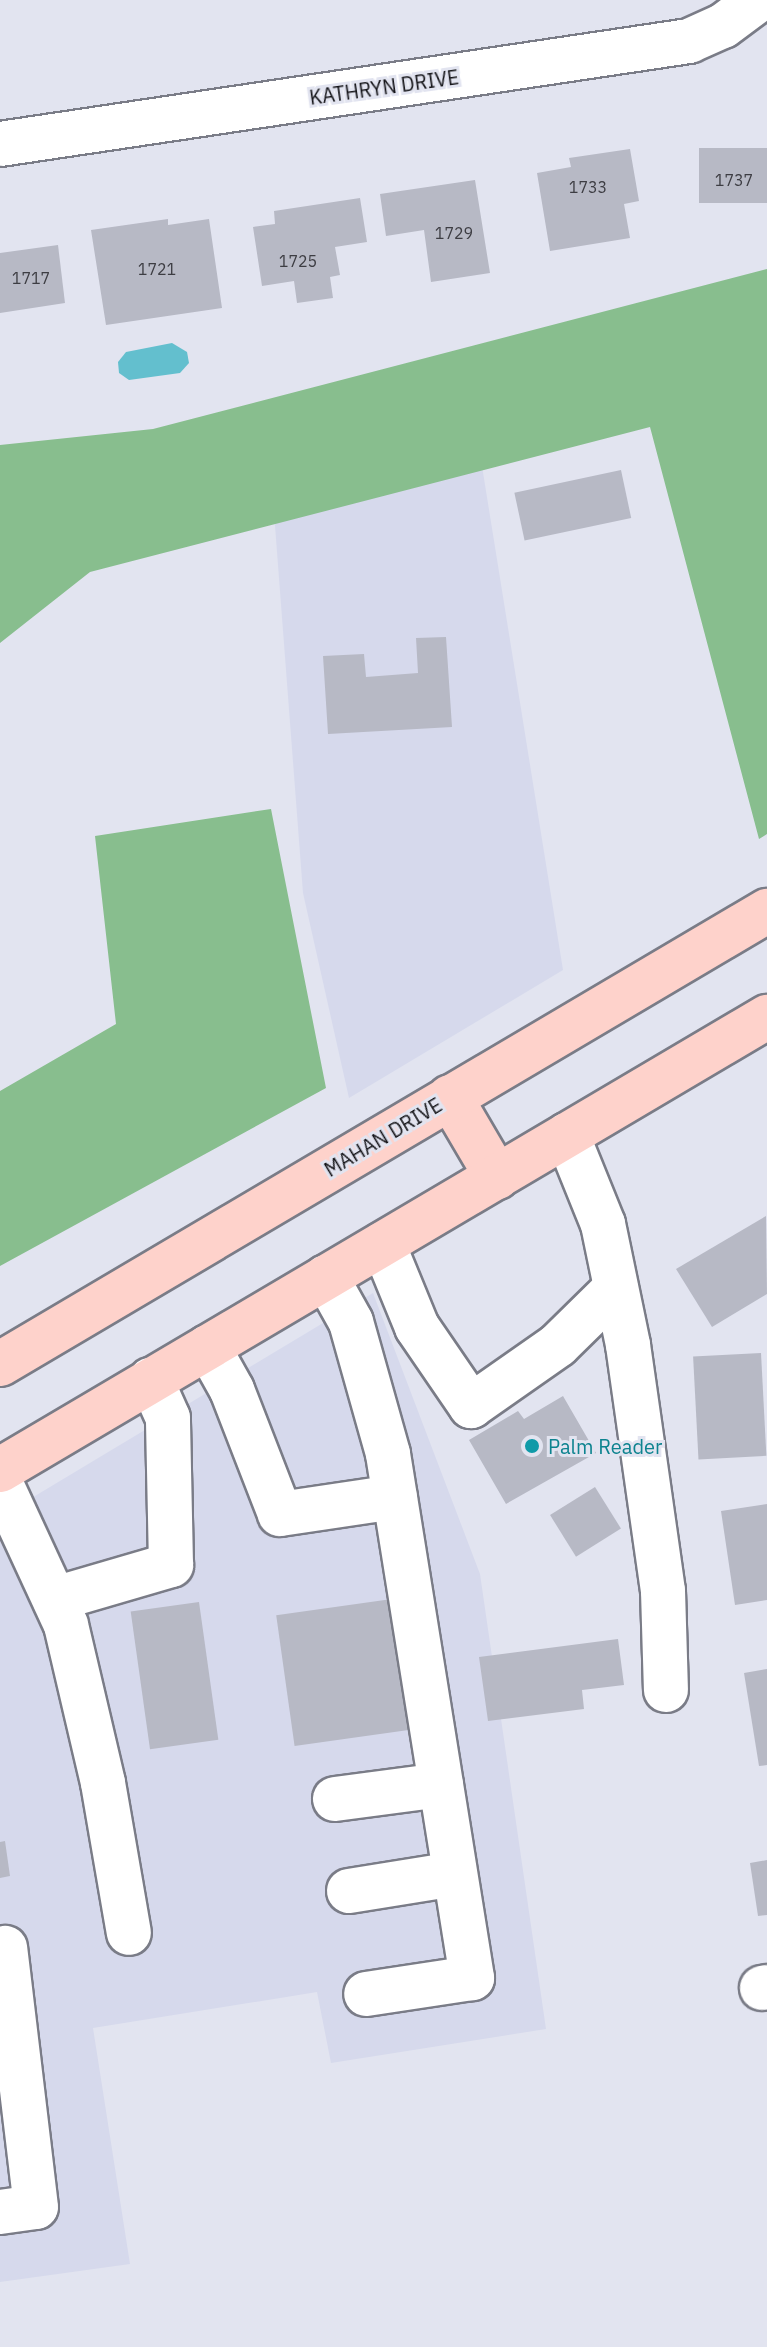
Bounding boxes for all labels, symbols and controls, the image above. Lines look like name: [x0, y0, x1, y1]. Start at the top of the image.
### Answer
street label: KATHRYN DRIVE: [308, 65, 460, 109]
house number: 1737: [715, 170, 753, 190]
house number: 1733: [569, 177, 607, 197]
house number: 1729: [435, 223, 473, 243]
house number: 1725: [279, 251, 317, 271]
house number: 1721: [138, 259, 176, 279]
house number: 1717: [12, 268, 50, 288]
street label: MAHAN DRIVE: [320, 1092, 446, 1182]
place label: Palm Reader: [548, 1434, 662, 1458]
marker: Palm Reader: [523, 1437, 541, 1455]

